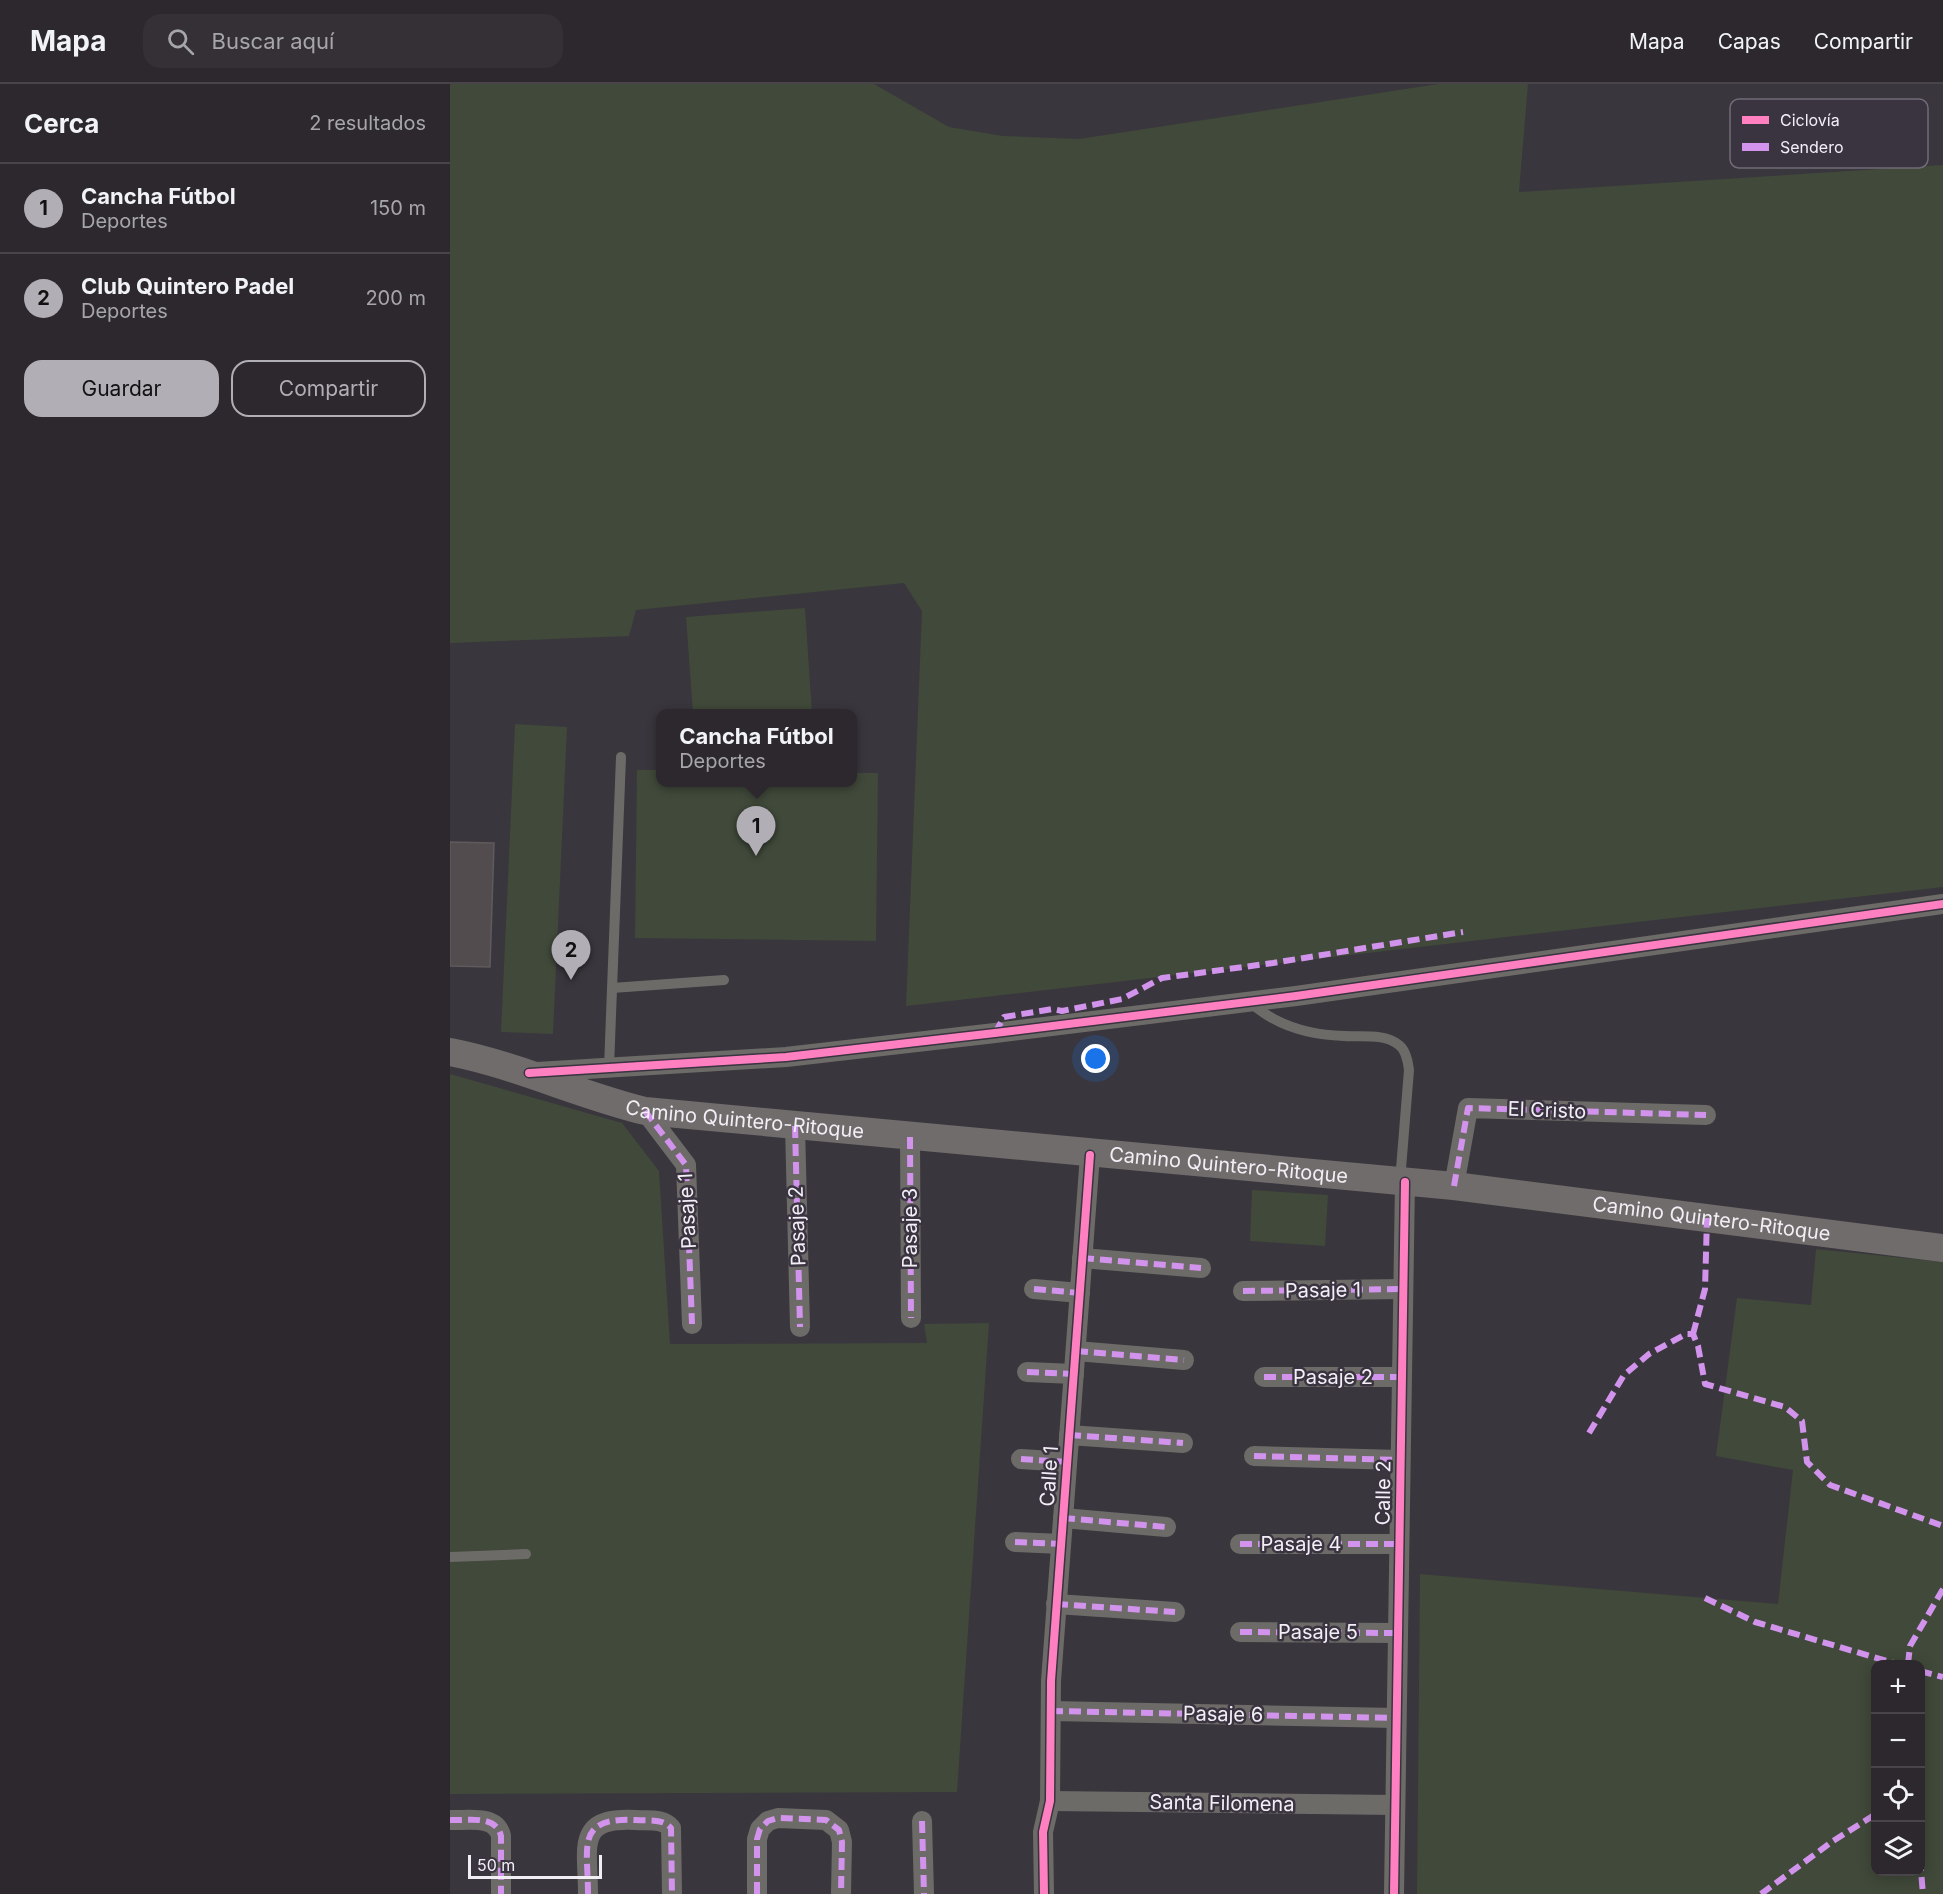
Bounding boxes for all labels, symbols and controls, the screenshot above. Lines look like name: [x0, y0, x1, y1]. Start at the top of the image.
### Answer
search box: [143, 14, 563, 68]
text: Mapa: [30, 24, 107, 58]
icon: search: [164, 25, 197, 58]
text: Buscar aquí: [212, 28, 334, 54]
text: Mapa: [1629, 29, 1685, 54]
text: Capas: [1718, 29, 1781, 54]
text: Compartir: [1814, 29, 1913, 54]
legend: [1730, 99, 1928, 168]
text: Cerca: [24, 108, 99, 139]
text: Ciclovía: [1780, 110, 1840, 130]
text: 2 resultados: [309, 111, 426, 135]
text: Sendero: [1780, 137, 1844, 157]
text: Cancha Fútbol: [81, 183, 236, 209]
text: 1: [39, 196, 48, 220]
text: 150 m: [370, 196, 426, 220]
text: Deportes: [81, 209, 168, 233]
text: Club Quintero Padel: [81, 273, 294, 299]
text: 2: [37, 286, 50, 310]
text: 200 m: [365, 286, 426, 310]
text: Deportes: [81, 299, 168, 323]
button: Guardar: [24, 360, 219, 417]
button: Compartir: [231, 360, 426, 417]
popup: [656, 709, 857, 787]
text: Cancha Fútbol: [679, 723, 834, 749]
text: Deportes: [679, 749, 766, 773]
pin: 1: [736, 806, 776, 856]
pin: 2: [552, 930, 590, 980]
your location: [1081, 1044, 1110, 1073]
street label: Camino Quintero-Ritoque: [623, 1094, 865, 1143]
street label: El Cristo: [1507, 1097, 1587, 1123]
street label: Camino Quintero-Ritoque: [1108, 1142, 1349, 1188]
street label: Pasaje 1: [673, 1172, 701, 1250]
street label: Pasaje 2: [784, 1186, 810, 1266]
street label: Pasaje 3: [898, 1188, 922, 1268]
street label: Camino Quintero-Ritoque: [1591, 1192, 1832, 1246]
street label: Pasaje 1: [1285, 1277, 1361, 1303]
street label: Pasaje 2: [1293, 1365, 1373, 1389]
street label: Calle 1: [1035, 1445, 1063, 1507]
street label: Calle 2: [1370, 1460, 1396, 1526]
street label: Pasaje 4: [1261, 1532, 1341, 1556]
street label: Pasaje 5: [1278, 1620, 1358, 1644]
map controls: [1871, 1660, 1925, 1876]
button: +: [1871, 1660, 1925, 1714]
street label: Pasaje 6: [1183, 1701, 1263, 1727]
button: −: [1871, 1714, 1925, 1768]
button: locate: [1871, 1768, 1925, 1822]
street label: Santa Filomena: [1149, 1790, 1295, 1816]
button: layers: [1871, 1822, 1925, 1876]
scale bar: [468, 1852, 602, 1880]
text: 50 m: [477, 1855, 515, 1875]

